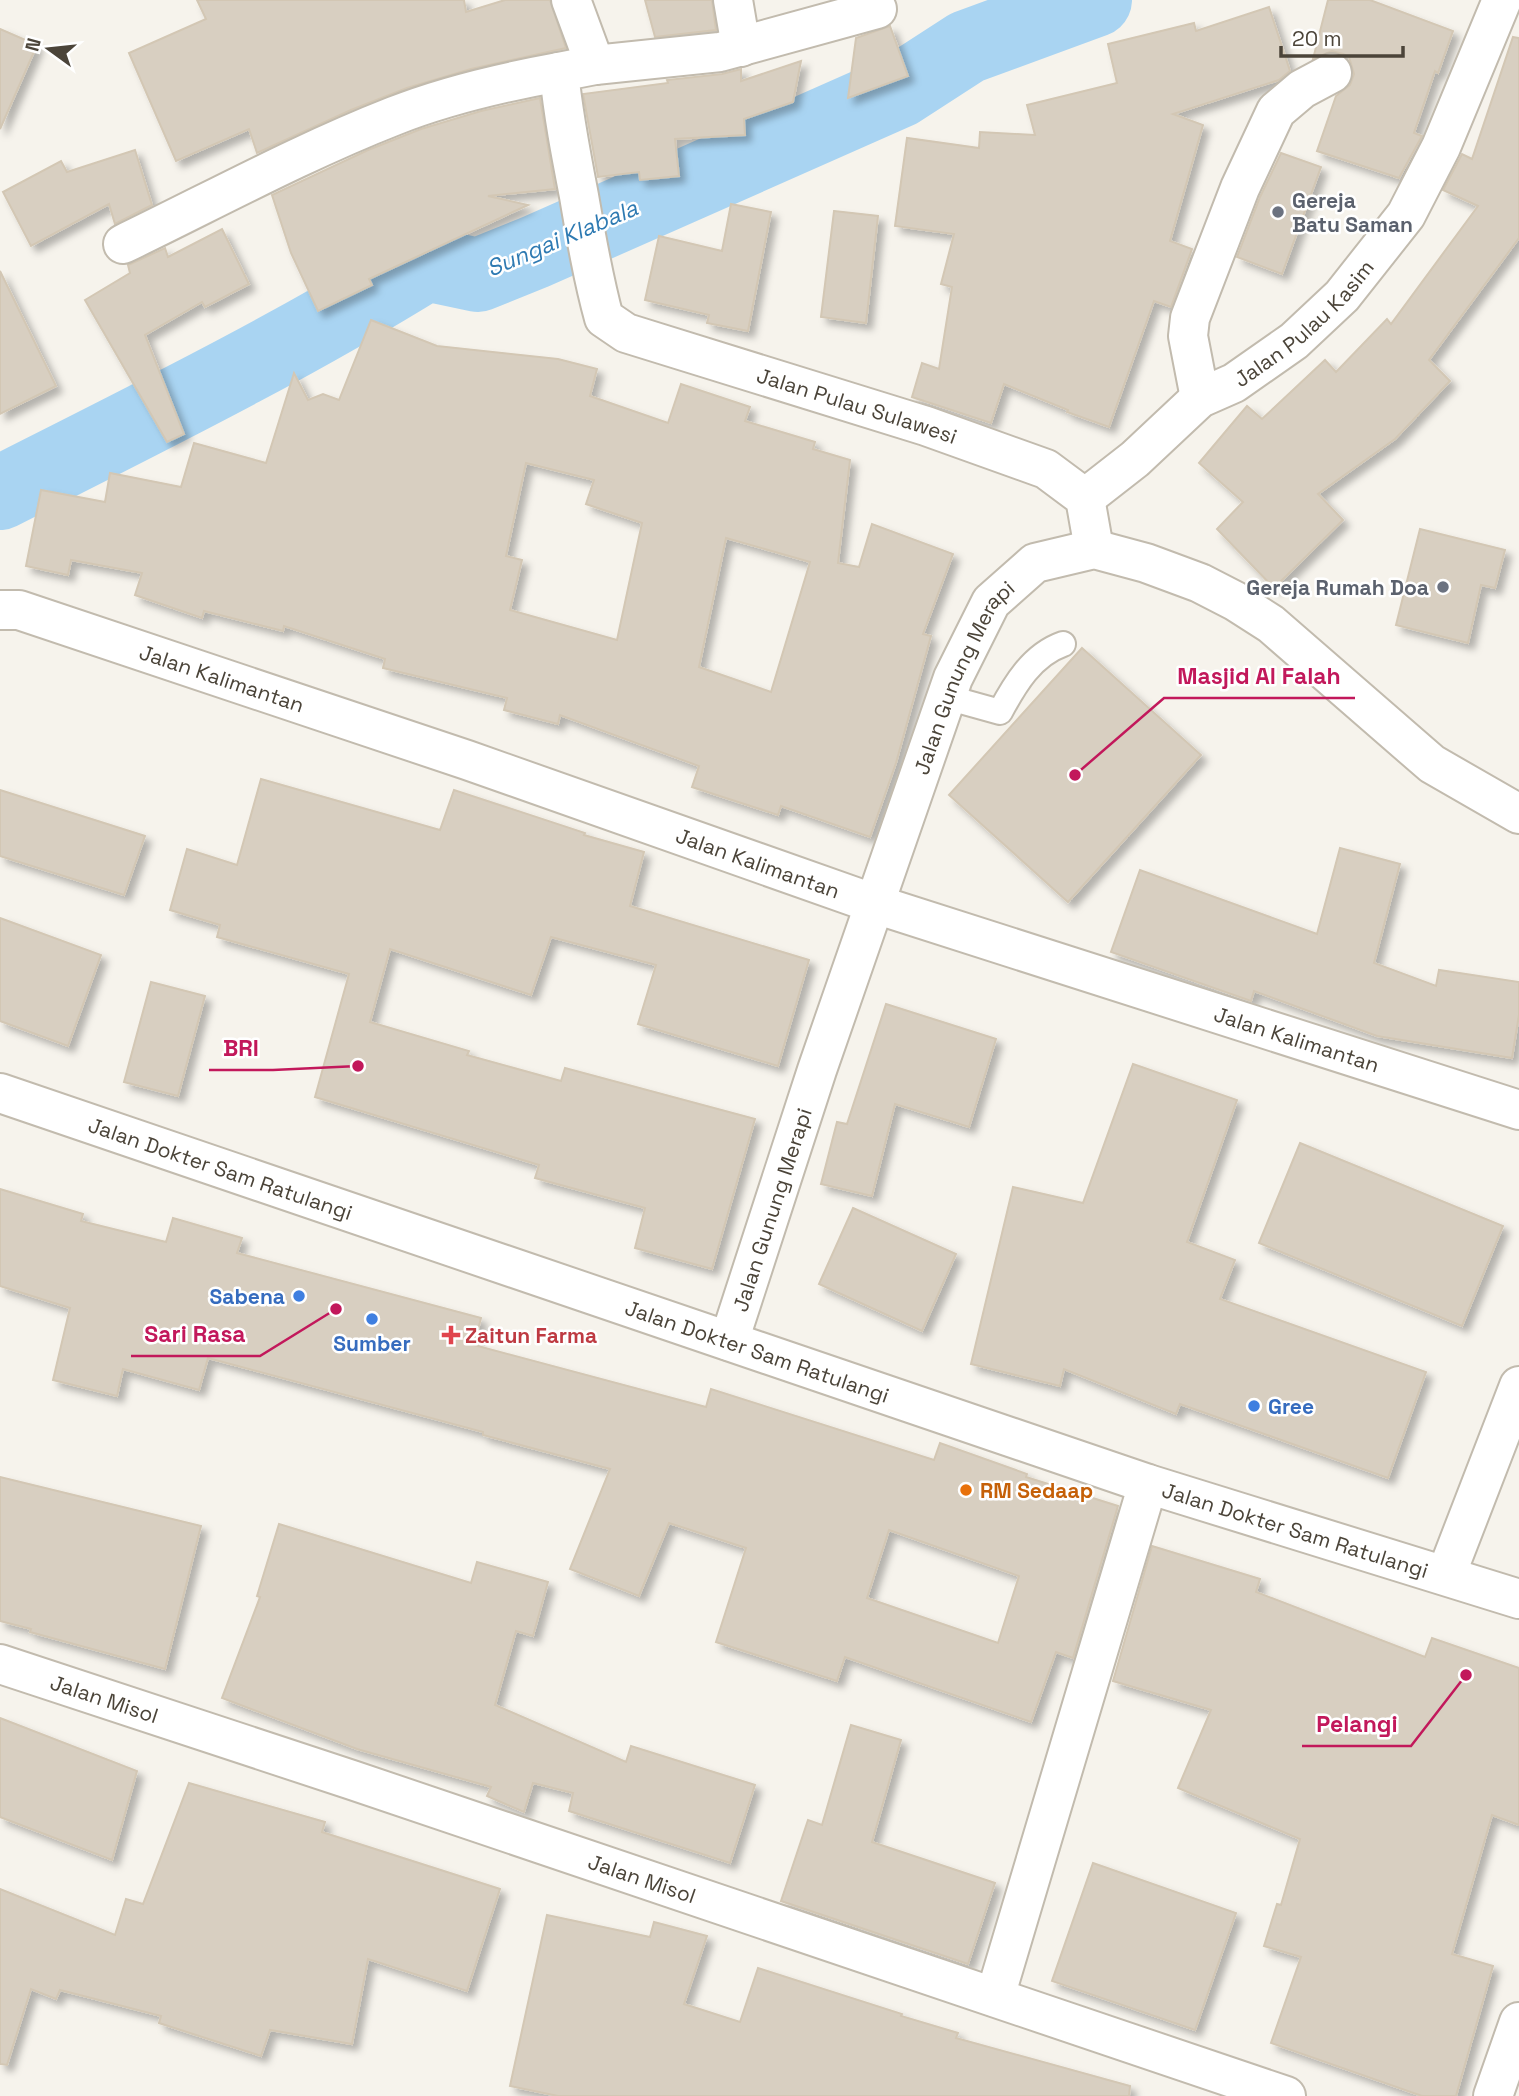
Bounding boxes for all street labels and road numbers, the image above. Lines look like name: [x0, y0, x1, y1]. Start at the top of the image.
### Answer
street label: Jalan Pulau Kasim: [1228, 254, 1379, 393]
street label: Jalan Pulau Sulawesi: [754, 361, 961, 450]
street label: Jalan Gunung Merapi: [907, 574, 1020, 778]
street label: Jalan Kalimantan: [136, 638, 308, 718]
street label: Jalan Kalimantan: [672, 821, 844, 904]
street label: Jalan Kalimantan: [1211, 1000, 1383, 1078]
street label: Jalan Gunung Merapi: [726, 1104, 817, 1315]
street label: Jalan Dokter Sam Ratulangi: [85, 1111, 356, 1226]
street label: Jalan Dokter Sam Ratulangi: [622, 1293, 893, 1408]
street label: Jalan Dokter Sam Ratulangi: [1159, 1476, 1432, 1584]
street label: Jalan Misol: [47, 1668, 162, 1729]
street label: Jalan Misol: [585, 1847, 700, 1909]

